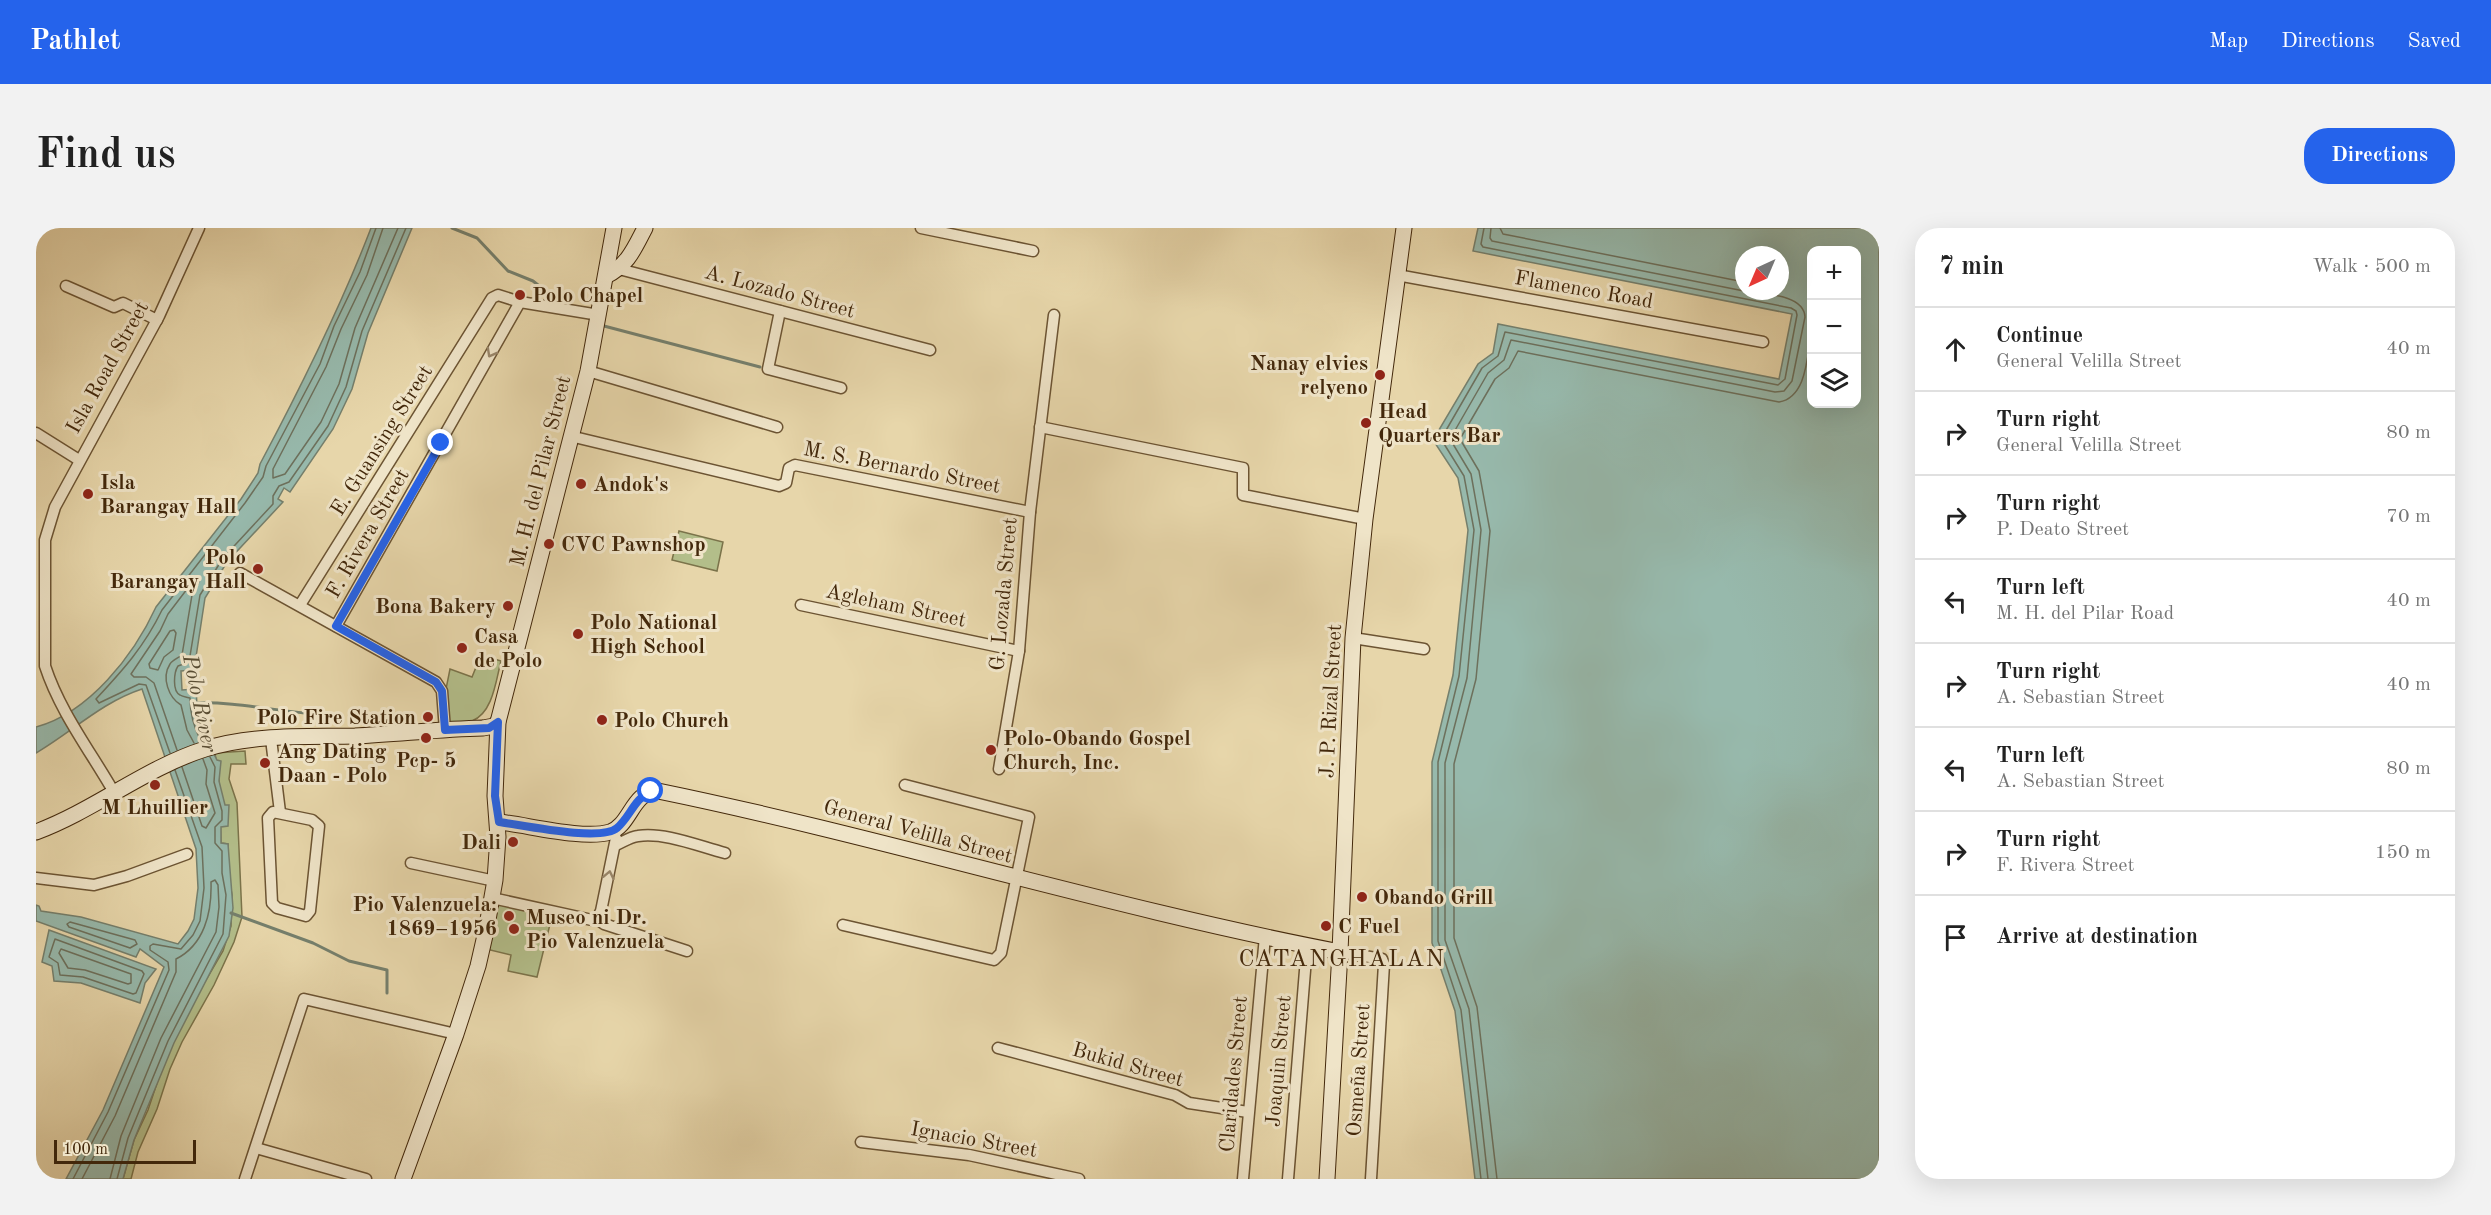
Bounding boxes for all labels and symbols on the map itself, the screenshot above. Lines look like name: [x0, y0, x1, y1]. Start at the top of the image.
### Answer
north arrow: [1735, 246, 1789, 300]
street label: A. Lozado Street: [702, 262, 857, 323]
street label: Flamenco Road: [1513, 268, 1655, 313]
place label: Polo Chapel: [532, 286, 643, 307]
marker: Polo Chapel: [513, 288, 527, 302]
street label: Isla Road Street: [63, 298, 153, 437]
one-way arrow: [487, 347, 498, 358]
place label: Nanay elvies relyeno: [1250, 354, 1368, 399]
street label: E. Guansing Street: [327, 362, 437, 520]
marker: Nanay elvies relyeno: [1373, 368, 1387, 382]
street label: M. H. del Pilar Street: [508, 374, 575, 569]
place label: Head Quarters Bar: [1378, 402, 1501, 447]
marker: Head Quarters Bar: [1359, 416, 1373, 430]
route end: [427, 429, 453, 455]
street label: M. S. Bernardo Street: [801, 439, 1002, 498]
street label: F. Rivera Street: [323, 466, 414, 602]
place label: Isla Barangay Hall: [100, 473, 237, 518]
place label: Andok's: [593, 475, 668, 496]
marker: Andok's: [574, 477, 588, 491]
marker: Isla Barangay Hall: [81, 487, 95, 501]
street label: G. Lozada Street: [987, 517, 1022, 672]
place label: CVC Pawnshop: [561, 535, 706, 556]
marker: CVC Pawnshop: [542, 537, 556, 551]
place label: Polo Barangay Hall: [109, 548, 246, 593]
marker: Polo Barangay Hall: [251, 562, 265, 576]
street label: Agleham Street: [824, 581, 968, 632]
place label: Bona Bakery: [375, 597, 496, 618]
marker: Bona Bakery: [501, 599, 515, 613]
place label: Polo National High School: [590, 613, 717, 658]
street label: J. P. Rizal Street: [1317, 623, 1346, 779]
place label: Casa de Polo: [474, 627, 542, 672]
marker: Polo National High School: [571, 627, 585, 641]
marker: Casa de Polo: [455, 641, 469, 655]
water label: Polo River: [178, 652, 220, 755]
place label: Polo Fire Station: [256, 708, 416, 729]
marker: Polo Fire Station: [421, 710, 435, 724]
place label: Polo Church: [614, 711, 729, 732]
marker: Polo Church: [595, 713, 609, 727]
place label: Polo-Obando Gospel Church, Inc.: [1003, 729, 1191, 774]
marker: Pcp- 5: [419, 731, 433, 745]
place label: Ang Dating Daan - Polo: [277, 742, 387, 787]
marker: Polo-Obando Gospel Church, Inc.: [984, 743, 998, 757]
place label: Pcp- 5: [396, 751, 456, 772]
marker: Ang Dating Daan - Polo: [258, 756, 272, 770]
route start: [637, 777, 663, 803]
marker: M Lhuillier: [148, 778, 162, 792]
street label: General Velilla Street: [821, 797, 1014, 868]
place label: M Lhuillier: [102, 798, 208, 819]
place label: Dali: [461, 833, 501, 854]
marker: Dali: [506, 835, 520, 849]
one-way arrow: [602, 870, 615, 880]
place label: Obando Grill: [1374, 888, 1494, 909]
marker: Obando Grill: [1355, 890, 1369, 904]
place label: Pio Valenzuela: 1869–1956: [353, 895, 497, 940]
place label: Museo ni Dr. Pio Valenzuela: [526, 908, 665, 953]
marker: Pio Valenzuela: 1869–1956: [502, 909, 516, 923]
place label: C Fuel: [1338, 917, 1400, 938]
marker: C Fuel: [1319, 919, 1333, 933]
marker: Museo ni Dr. Pio Valenzuela: [507, 922, 521, 936]
district label: CATANGHALAN: [1238, 948, 1446, 972]
street label: Joaquin Street: [1263, 994, 1296, 1128]
street label: Claridades Street: [1217, 995, 1252, 1153]
street label: Osmeña Street: [1344, 1003, 1375, 1137]
street label: Bukid Street: [1070, 1040, 1186, 1091]
street label: Ignacio Street: [909, 1119, 1039, 1162]
scale bar: [54, 1137, 196, 1164]

